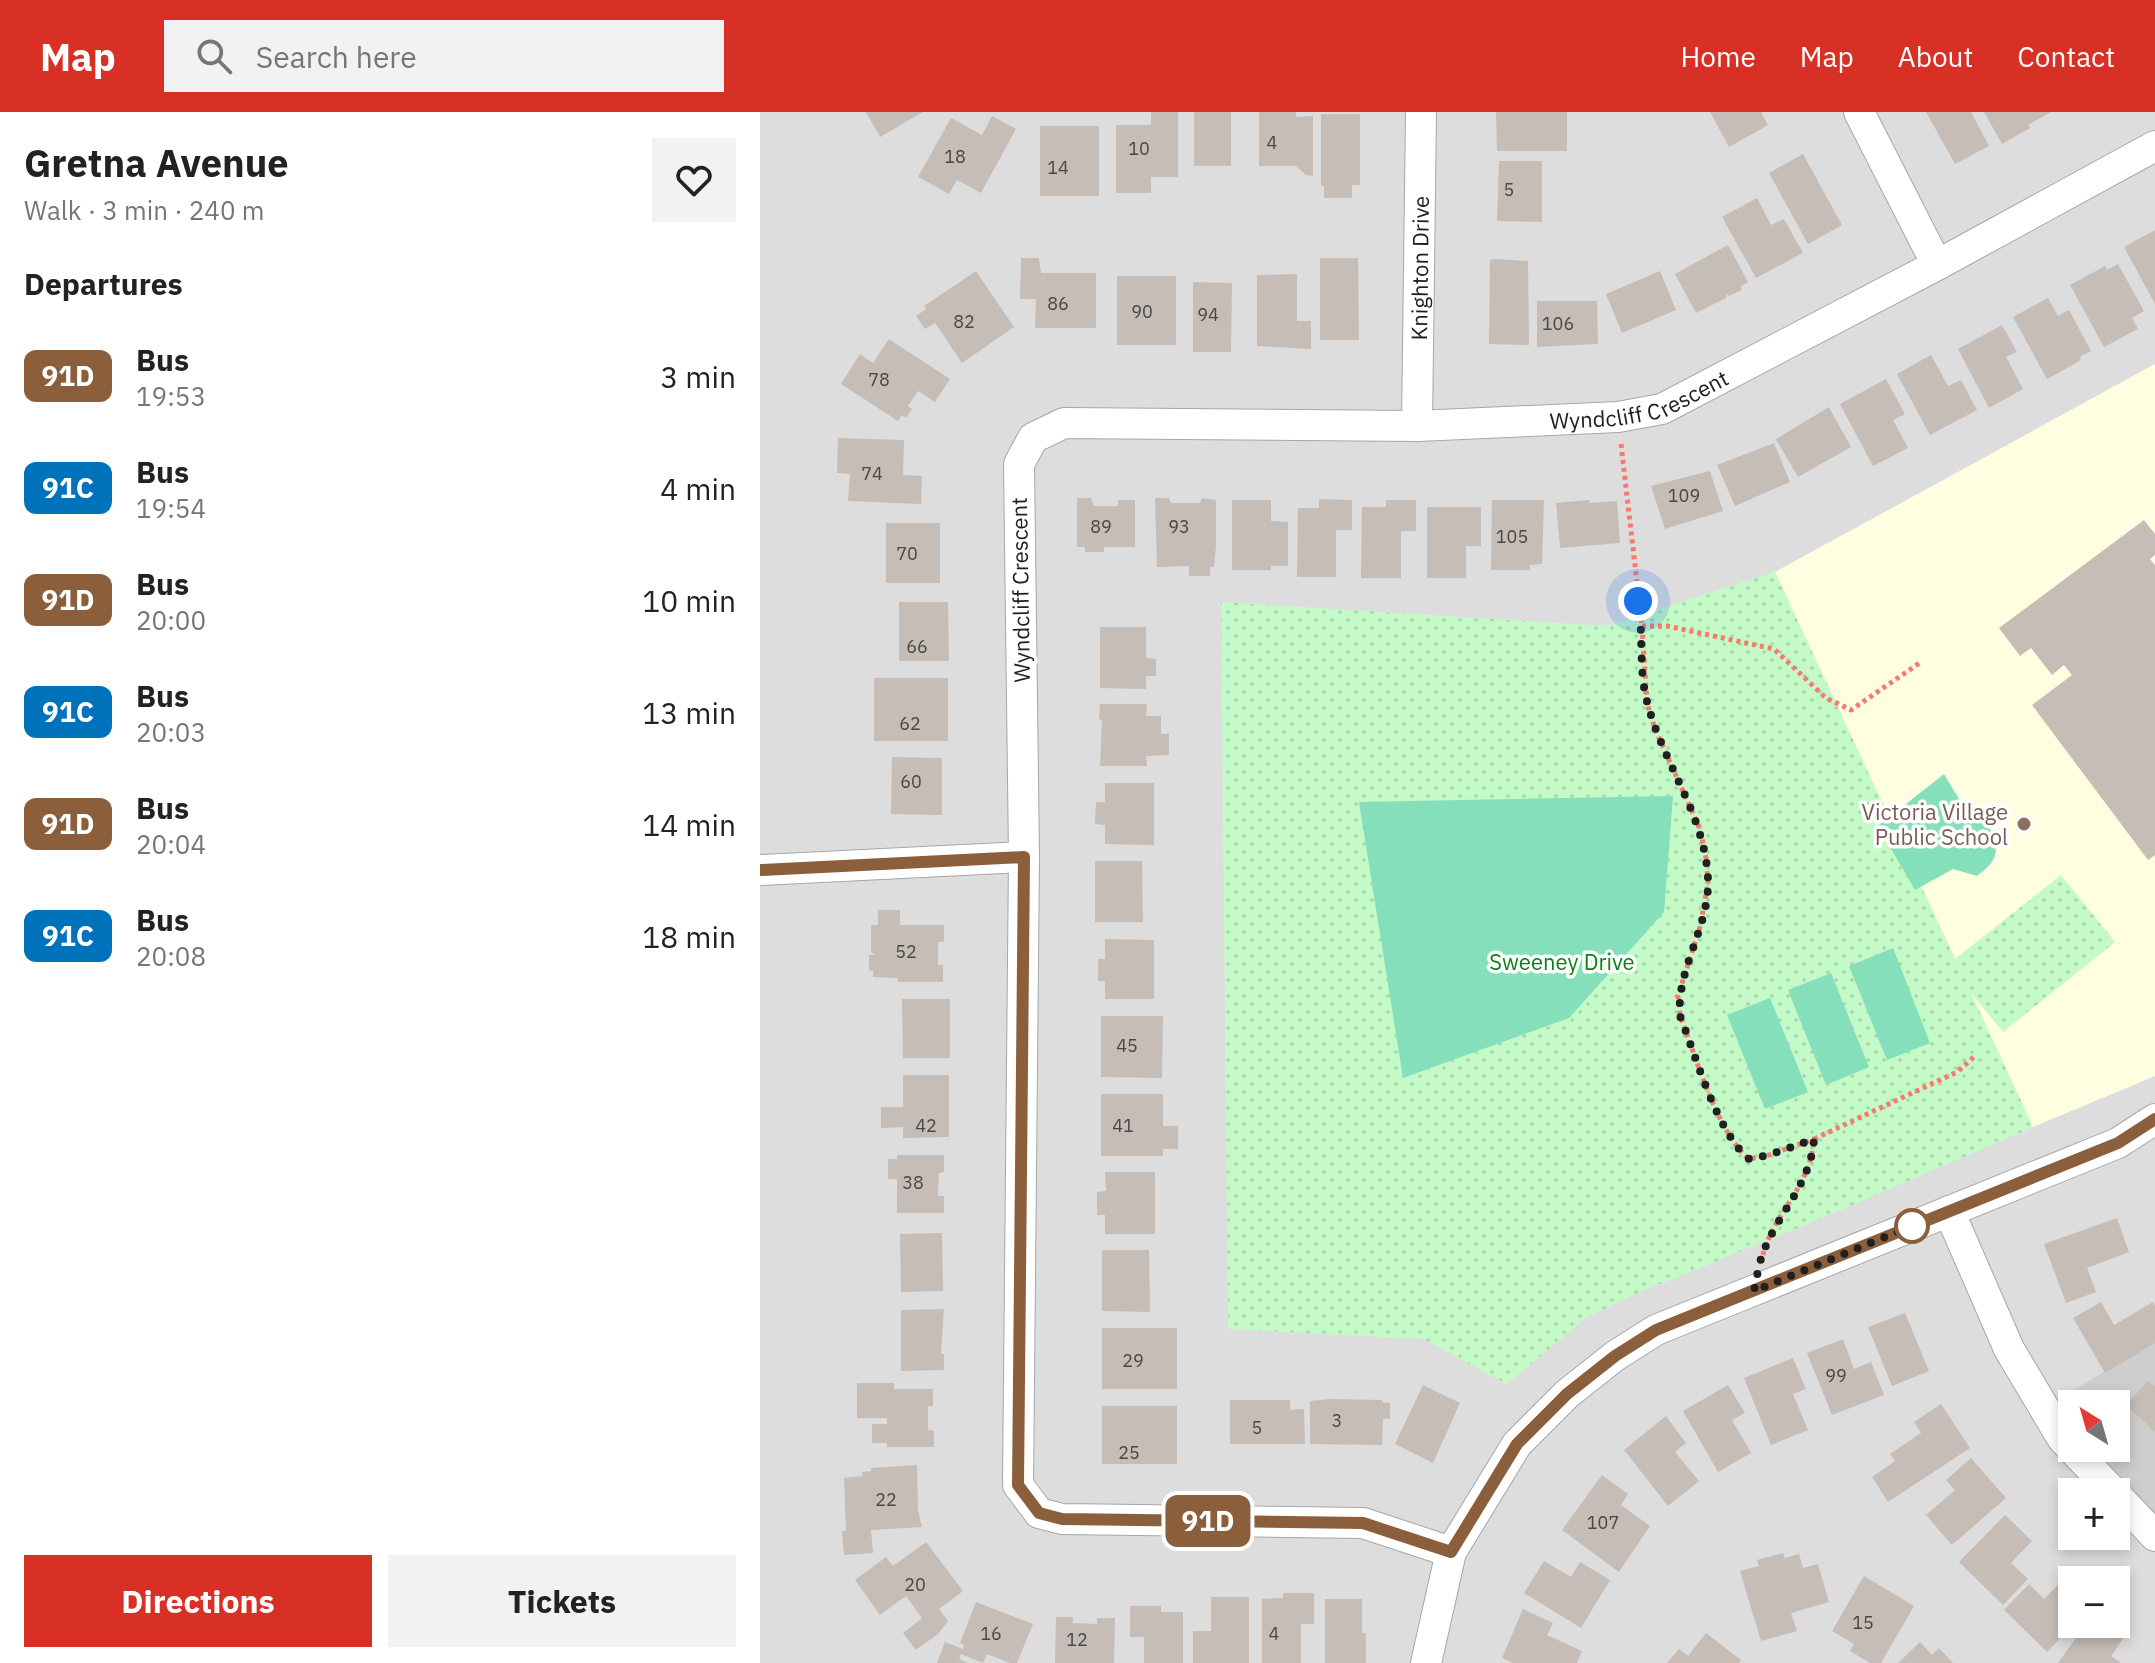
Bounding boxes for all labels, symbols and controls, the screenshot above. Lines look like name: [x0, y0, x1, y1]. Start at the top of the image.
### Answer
search box: [164, 20, 724, 92]
text: Map: [40, 32, 116, 81]
icon: search: [192, 34, 236, 78]
text: Search here: [256, 37, 417, 76]
text: Home: [1680, 38, 1756, 75]
text: Map: [1800, 38, 1854, 75]
text: About: [1898, 38, 1973, 75]
text: Contact: [2017, 38, 2115, 75]
house number: 4: [1267, 131, 1278, 154]
house number: 10: [1128, 137, 1150, 160]
text: Gretna Avenue: [24, 138, 289, 187]
button: heart: [652, 138, 736, 222]
house number: 18: [944, 145, 966, 168]
house number: 14: [1047, 156, 1069, 179]
house number: 5: [1504, 178, 1514, 201]
text: Walk · 3 min · 240 m: [24, 193, 264, 227]
street label: Knighton Drive: [1404, 196, 1434, 341]
text: Departures: [24, 264, 183, 303]
house number: 86: [1047, 292, 1069, 315]
house number: 90: [1131, 300, 1153, 323]
house number: 94: [1197, 303, 1219, 326]
house number: 82: [953, 310, 975, 333]
house number: 106: [1542, 312, 1574, 335]
text: Bus: [136, 340, 189, 379]
text: 91D: [41, 357, 95, 394]
text: 3 min: [660, 357, 736, 396]
street label: Wyndcliff Crescent: [1549, 363, 1733, 435]
house number: 78: [868, 368, 890, 391]
text: 19:53: [136, 379, 206, 413]
text: Bus: [136, 452, 189, 491]
house number: 74: [861, 462, 883, 485]
text: 91C: [42, 469, 94, 506]
text: 4 min: [660, 469, 736, 508]
house number: 109: [1668, 484, 1700, 507]
text: 19:54: [136, 491, 206, 525]
street label: Wyndcliff Crescent: [1004, 497, 1036, 683]
house number: 89: [1090, 515, 1112, 538]
house number: 93: [1168, 515, 1190, 538]
house number: 105: [1496, 525, 1528, 548]
house number: 70: [896, 542, 918, 565]
text: Bus: [136, 564, 189, 603]
text: 91D: [41, 581, 95, 618]
text: 10 min: [642, 581, 736, 620]
your location: [1618, 581, 1658, 621]
text: 20:00: [136, 603, 206, 637]
house number: 66: [906, 635, 928, 658]
text: Bus: [136, 676, 189, 715]
text: 91C: [42, 693, 94, 730]
text: 13 min: [642, 693, 736, 732]
house number: 62: [899, 712, 921, 735]
text: 20:03: [136, 715, 206, 749]
house number: 60: [900, 770, 922, 793]
text: Bus: [136, 788, 189, 827]
place label: Victoria Village Public School: [1862, 797, 2008, 851]
text: 91D: [41, 805, 95, 842]
text: 14 min: [642, 805, 736, 844]
marker: Victoria Village Public School: [2015, 815, 2033, 833]
text: 20:04: [136, 827, 206, 861]
text: Bus: [136, 900, 189, 939]
text: 91C: [42, 917, 94, 954]
text: 18 min: [642, 917, 736, 956]
text: 20:08: [136, 939, 206, 973]
house number: 52: [895, 940, 917, 963]
park label: Sweeney Drive: [1489, 947, 1635, 976]
house number: 45: [1116, 1034, 1138, 1057]
house number: 42: [915, 1114, 937, 1137]
house number: 41: [1112, 1114, 1134, 1137]
house number: 38: [902, 1171, 924, 1194]
unlabelled marker: [1895, 1209, 1929, 1243]
house number: 29: [1122, 1349, 1144, 1372]
house number: 99: [1825, 1364, 1847, 1387]
north arrow: [2058, 1390, 2130, 1462]
map controls: [2058, 1390, 2130, 1638]
house number: 3: [1332, 1409, 1342, 1432]
house number: 5: [1252, 1416, 1262, 1439]
house number: 25: [1118, 1441, 1140, 1464]
button: +: [2058, 1478, 2130, 1550]
house number: 22: [875, 1488, 897, 1511]
line badge: 91D: [1162, 1495, 1254, 1547]
text: 91D: [1181, 1502, 1235, 1539]
house number: 107: [1587, 1511, 1619, 1534]
button: Directions: [24, 1555, 372, 1647]
button: Tickets: [388, 1555, 736, 1647]
button: −: [2058, 1566, 2130, 1638]
house number: 20: [904, 1573, 926, 1596]
house number: 15: [1852, 1611, 1874, 1634]
house number: 16: [980, 1622, 1002, 1645]
house number: 4: [1269, 1622, 1280, 1645]
house number: 12: [1066, 1628, 1088, 1651]

